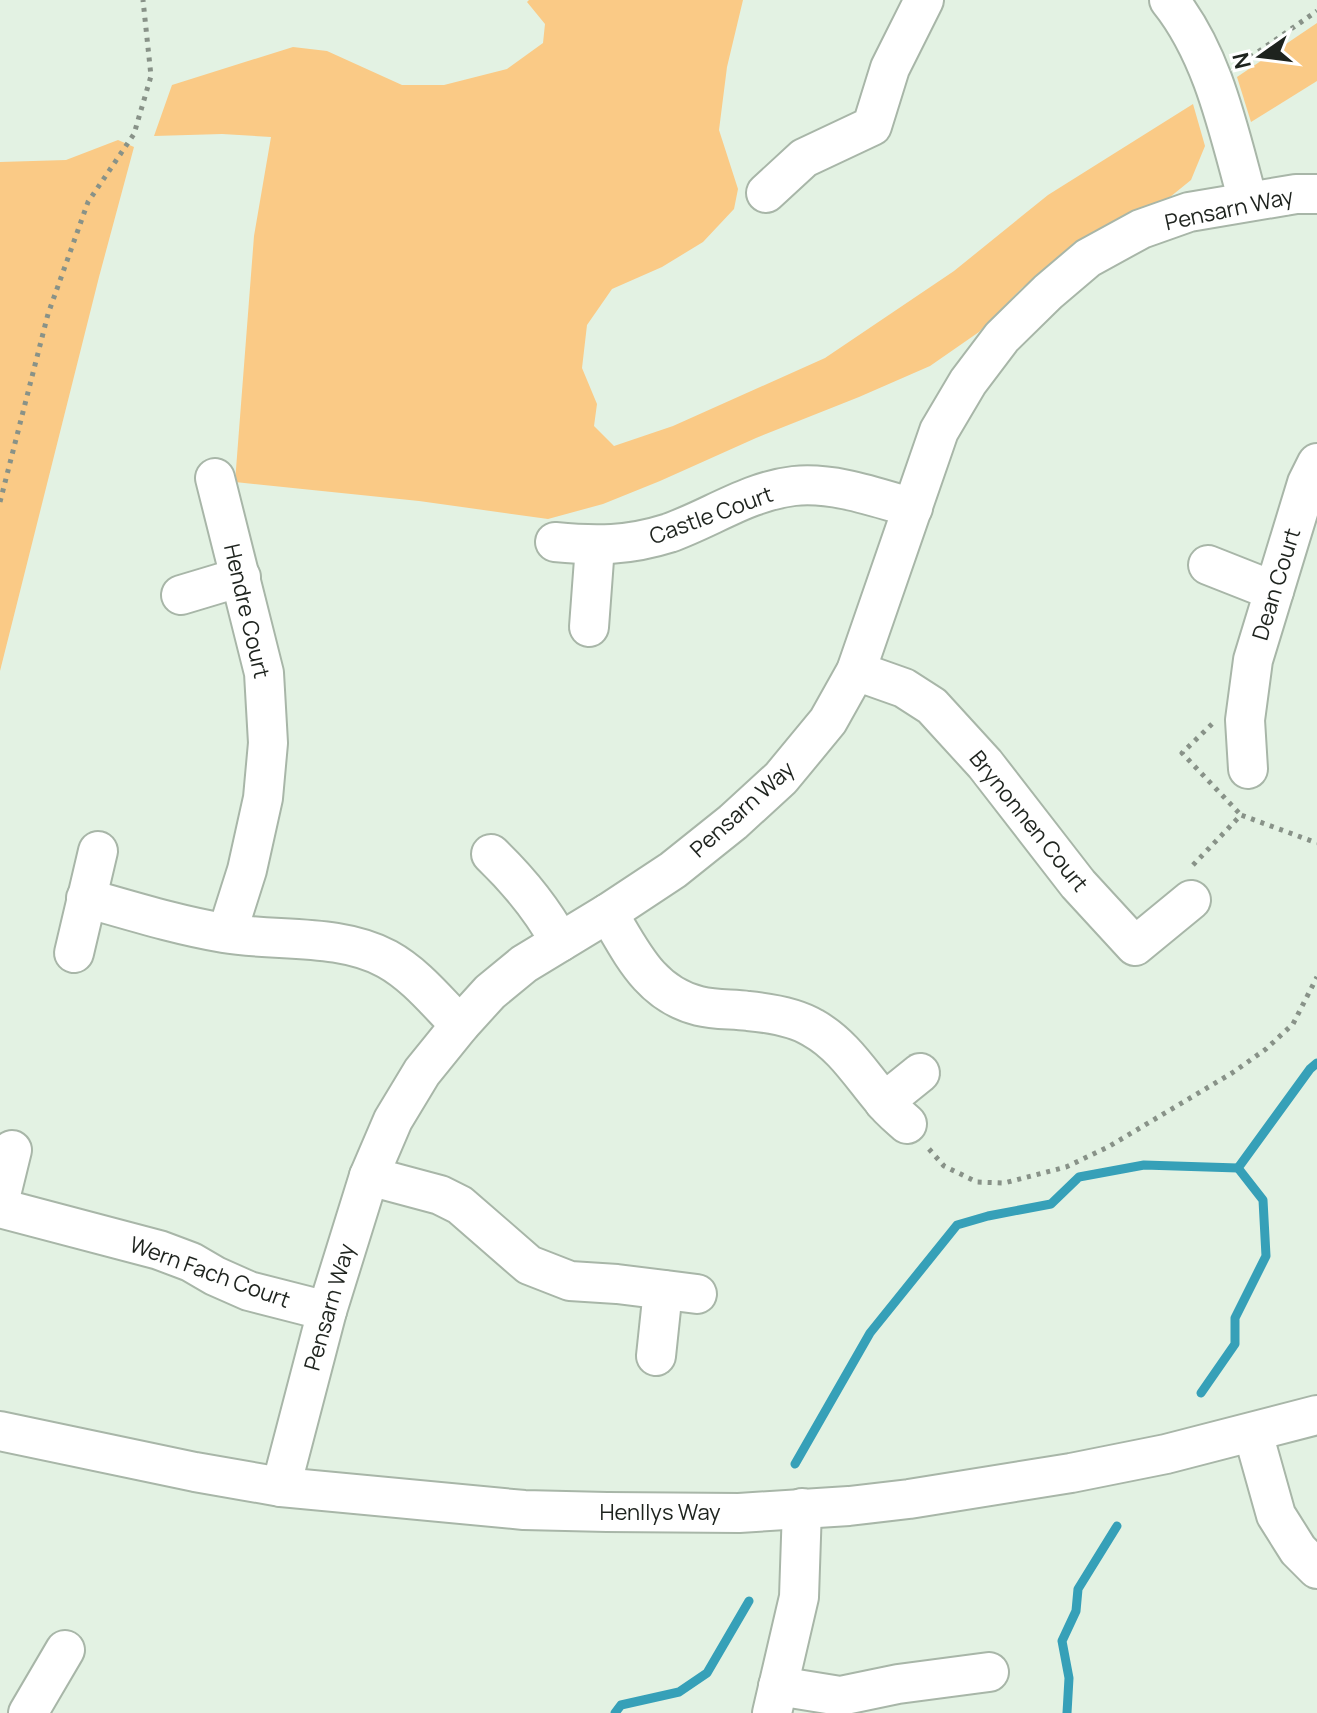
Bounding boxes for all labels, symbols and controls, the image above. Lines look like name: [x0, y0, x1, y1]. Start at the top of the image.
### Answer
north arrow: [1221, 16, 1301, 96]
text: N: [1225, 50, 1258, 72]
street label: Pensarn Way: [1162, 181, 1296, 237]
street label: Castle Court: [645, 479, 777, 551]
street label: Dean Court: [1245, 524, 1307, 644]
street label: Hendre Court: [217, 541, 277, 681]
street label: Brynonnen Court: [963, 744, 1095, 898]
street label: Pensarn Way: [683, 754, 801, 864]
street label: Wern Fach Court: [126, 1229, 295, 1315]
street label: Pensarn Way: [297, 1240, 362, 1374]
street label: Henllys Way: [599, 1497, 721, 1527]

